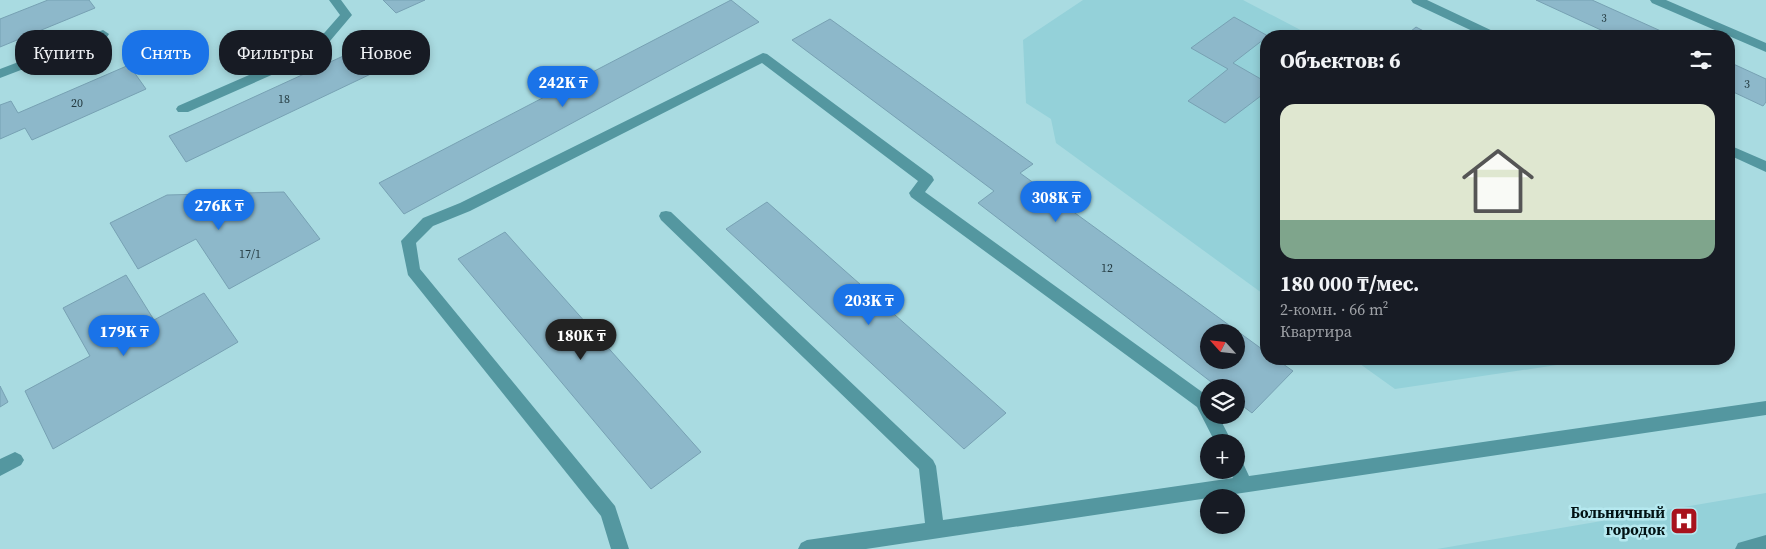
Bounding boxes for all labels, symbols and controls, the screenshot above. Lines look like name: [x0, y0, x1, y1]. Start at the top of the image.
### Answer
house number: 3: [1601, 11, 1607, 26]
chip: Купить: [15, 30, 112, 75]
chip: Снять: [122, 30, 209, 75]
chip: Фильтры: [219, 30, 332, 75]
chip: Новое: [342, 30, 430, 75]
text: Объектов: 6: [1280, 46, 1401, 75]
icon: filters: [1687, 46, 1715, 74]
pin: 242K ₸: [522, 66, 604, 108]
text: 242K ₸: [538, 71, 588, 93]
house number: 3: [1744, 76, 1750, 92]
house number: 18: [278, 91, 290, 107]
house number: 20: [71, 95, 83, 111]
icon: home: [1453, 136, 1543, 226]
pin: 308K ₸: [1015, 180, 1097, 223]
text: 308K ₸: [1031, 186, 1081, 208]
pin: 276K ₸: [178, 188, 260, 231]
text: 276K ₸: [194, 194, 244, 216]
house number: 17/1: [239, 246, 261, 262]
house number: 12: [1101, 260, 1113, 276]
text: 180 000 ₸/мес.: [1280, 269, 1419, 298]
pin: 203K ₸: [828, 284, 910, 326]
text: 203K ₸: [844, 289, 894, 311]
text: 2-комн. · 66 m²: [1280, 298, 1388, 320]
pin: 179K ₸: [83, 314, 165, 357]
pin: 180K ₸: [540, 318, 622, 361]
text: 179K ₸: [99, 320, 149, 342]
text: Квартира: [1280, 320, 1352, 342]
text: 180K ₸: [556, 324, 606, 346]
north arrow: [1200, 324, 1245, 369]
map controls: [1200, 324, 1245, 534]
button: layers: [1200, 379, 1245, 424]
button: +: [1200, 434, 1245, 479]
button: −: [1200, 489, 1245, 534]
place label: Больничный городок: [1570, 502, 1665, 540]
hospital icon: Больничный городок: [1669, 506, 1699, 536]

